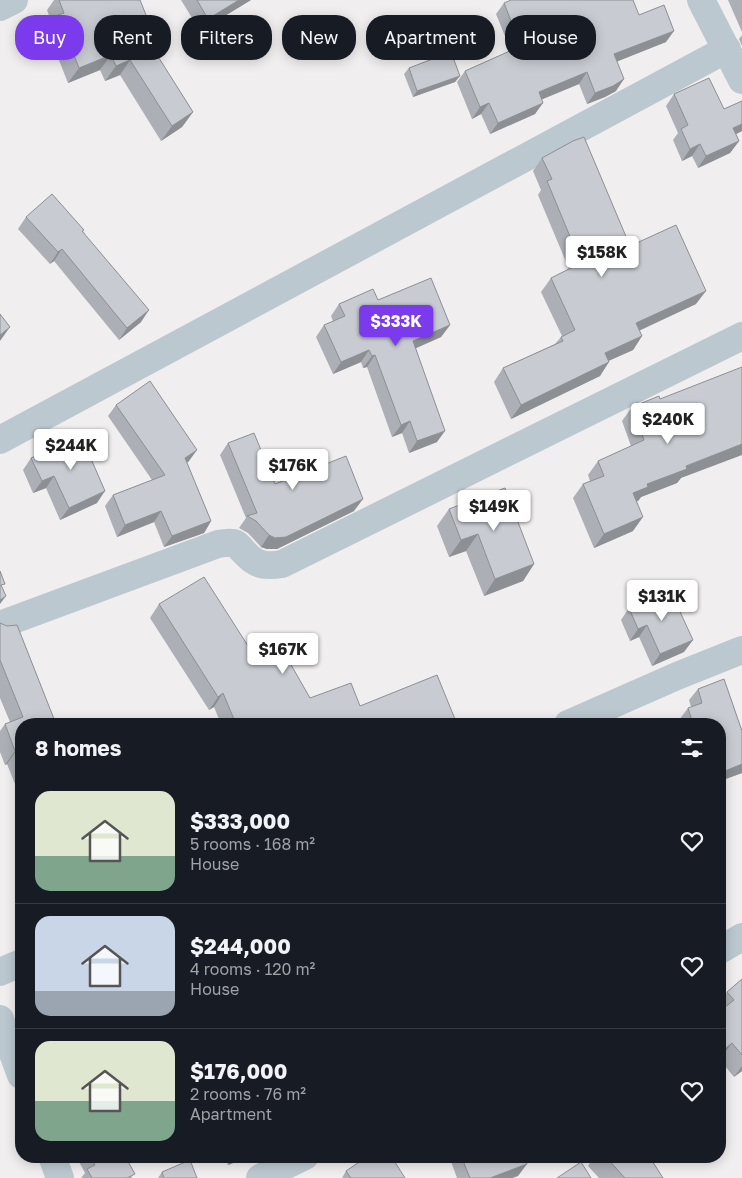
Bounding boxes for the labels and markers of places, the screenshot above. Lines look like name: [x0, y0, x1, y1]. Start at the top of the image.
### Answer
pin: $158K: [567, 236, 637, 278]
pin: $333K: [361, 304, 431, 347]
pin: $240K: [633, 402, 703, 445]
pin: $244K: [36, 428, 106, 471]
pin: $176K: [258, 448, 328, 491]
pin: $149K: [459, 490, 529, 532]
pin: $131K: [627, 580, 697, 622]
pin: $167K: [248, 632, 318, 675]

